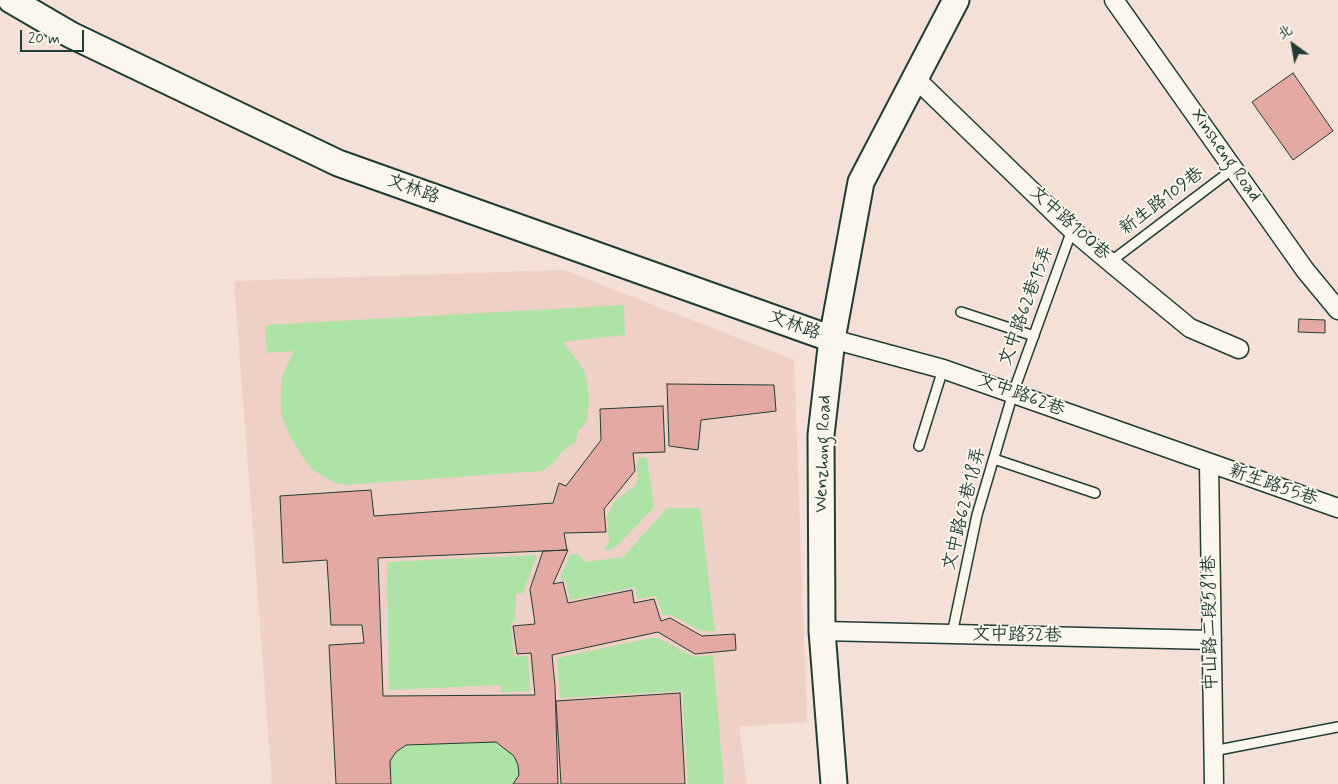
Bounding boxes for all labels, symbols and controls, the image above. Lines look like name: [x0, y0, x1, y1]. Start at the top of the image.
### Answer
scale bar: [22, 20, 86, 52]
north arrow: [1268, 20, 1318, 70]
text: 北: [1274, 21, 1296, 44]
text: 20 m: [28, 29, 60, 49]
street label: Xinsheng Road: [1185, 106, 1265, 206]
street label: 新生路109巷: [1116, 163, 1208, 241]
street label: 文林路: [384, 171, 442, 209]
street label: 文中路100巷: [1024, 182, 1114, 266]
street label: 文中路62巷15弄: [995, 243, 1059, 369]
street label: 文林路: [765, 307, 823, 345]
street label: 文中路62巷: [975, 370, 1067, 422]
street label: Wenzhong Road: [811, 395, 837, 513]
street label: 文中路62巷18弄: [939, 445, 991, 573]
street label: 新生路55巷: [1226, 461, 1320, 511]
street label: 中山路二段581巷: [1199, 555, 1223, 691]
street label: 文中路32巷: [972, 624, 1062, 648]

